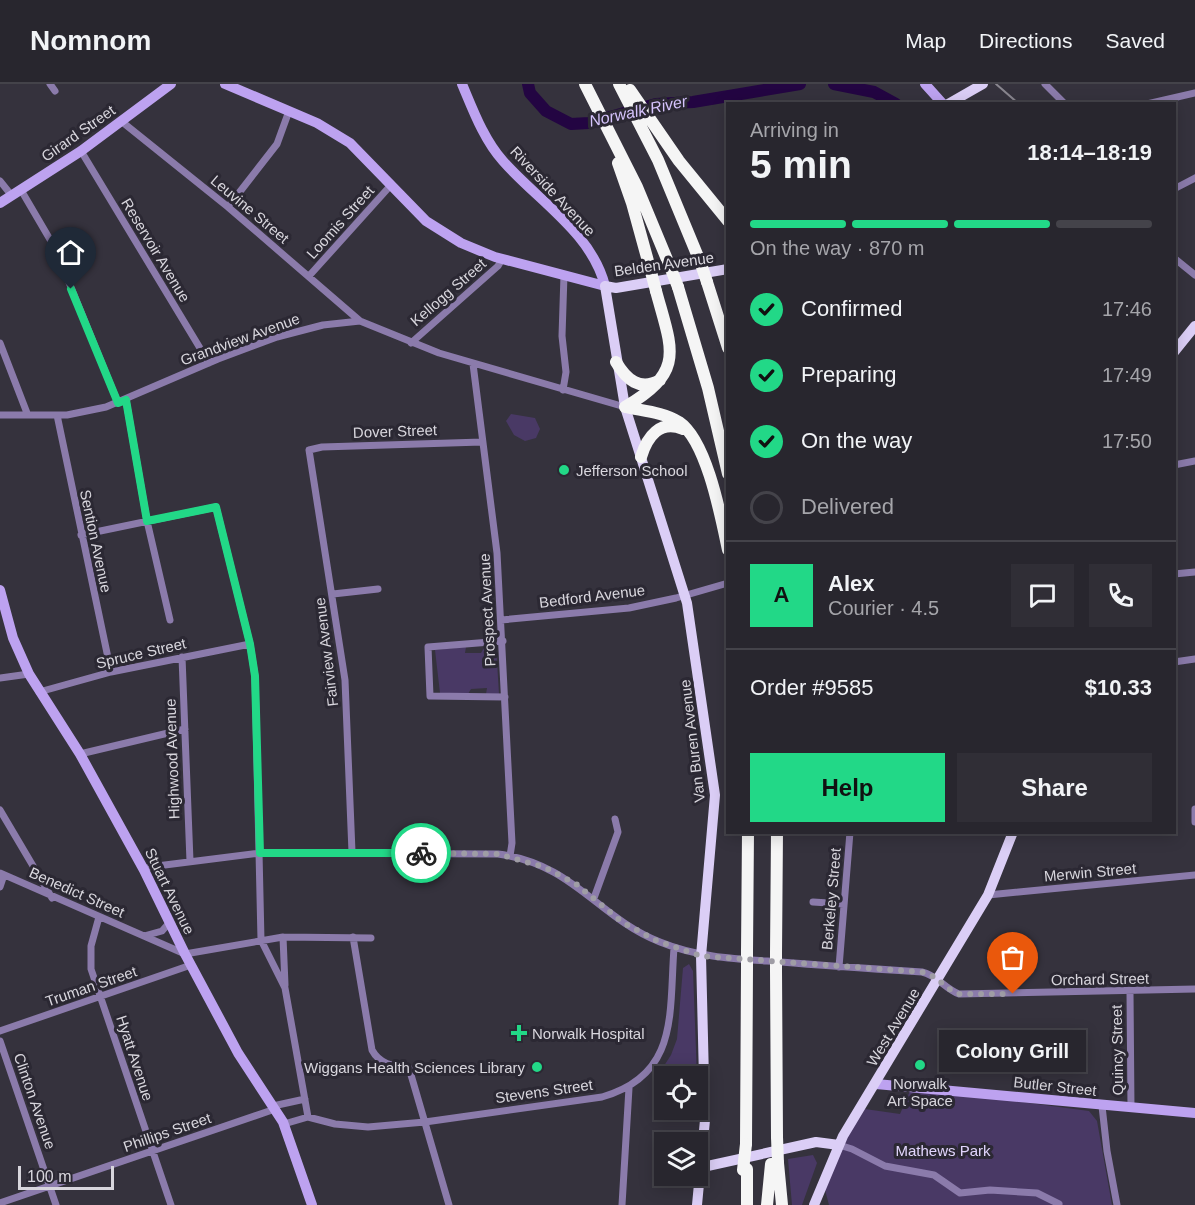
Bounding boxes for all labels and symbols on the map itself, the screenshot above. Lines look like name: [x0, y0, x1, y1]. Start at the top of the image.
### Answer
water label: Norwalk River: [588, 92, 689, 130]
street label: Girard Street: [38, 101, 119, 165]
street label: Riverside Avenue: [507, 143, 599, 239]
street label: Leuvine Street: [207, 171, 293, 247]
street label: Loomis Street: [303, 181, 378, 262]
street label: Reservoir Avenue: [118, 195, 194, 305]
pin: [45, 227, 96, 289]
street label: Belden Avenue: [613, 249, 715, 279]
street label: Kellogg Street: [407, 254, 490, 329]
street label: Grandview Avenue: [178, 310, 302, 368]
street label: Dover Street: [353, 421, 438, 441]
place label: Jefferson School: [576, 462, 687, 479]
marker: Jefferson School: [557, 463, 571, 477]
street label: Sention Avenue: [77, 488, 115, 594]
street label: Prospect Avenue: [476, 553, 498, 667]
street label: Bedford Avenue: [538, 581, 646, 611]
street label: Fairview Avenue: [311, 596, 341, 708]
street label: Spruce Street: [94, 634, 188, 672]
street label: Van Buren Avenue: [676, 679, 708, 803]
street label: Highwood Avenue: [161, 698, 183, 820]
courier: [391, 823, 451, 883]
street label: Stuart Avenue: [142, 845, 198, 937]
street label: Berkeley Street: [818, 846, 844, 951]
street label: Merwin Street: [1043, 859, 1138, 884]
street label: Benedict Street: [27, 863, 128, 921]
pin: [987, 932, 1038, 994]
street label: Truman Street: [43, 962, 140, 1010]
street label: Orchard Street: [1051, 970, 1150, 988]
street label: West Avenue: [863, 985, 923, 1069]
street label: Quincy Street: [1108, 1004, 1126, 1096]
street label: Hyatt Avenue: [113, 1013, 157, 1103]
marker: Norwalk Hospital: [510, 1024, 528, 1042]
place label: Norwalk Hospital: [532, 1025, 645, 1042]
callout: Colony Grill: [940, 1030, 1086, 1072]
street label: Clinton Avenue: [11, 1051, 59, 1151]
marker: Norwalk Art Space: [913, 1058, 927, 1072]
place label: Wiggans Health Sciences Library: [304, 1059, 525, 1076]
marker: Wiggans Health Sciences Library: [530, 1060, 544, 1074]
street label: Butler Street: [1013, 1073, 1098, 1099]
place label: Norwalk Art Space: [887, 1075, 953, 1109]
street label: Stevens Street: [494, 1076, 595, 1106]
street label: Phillips Street: [121, 1109, 214, 1155]
park label: Mathews Park: [895, 1142, 991, 1159]
scale bar: [18, 1163, 114, 1190]

